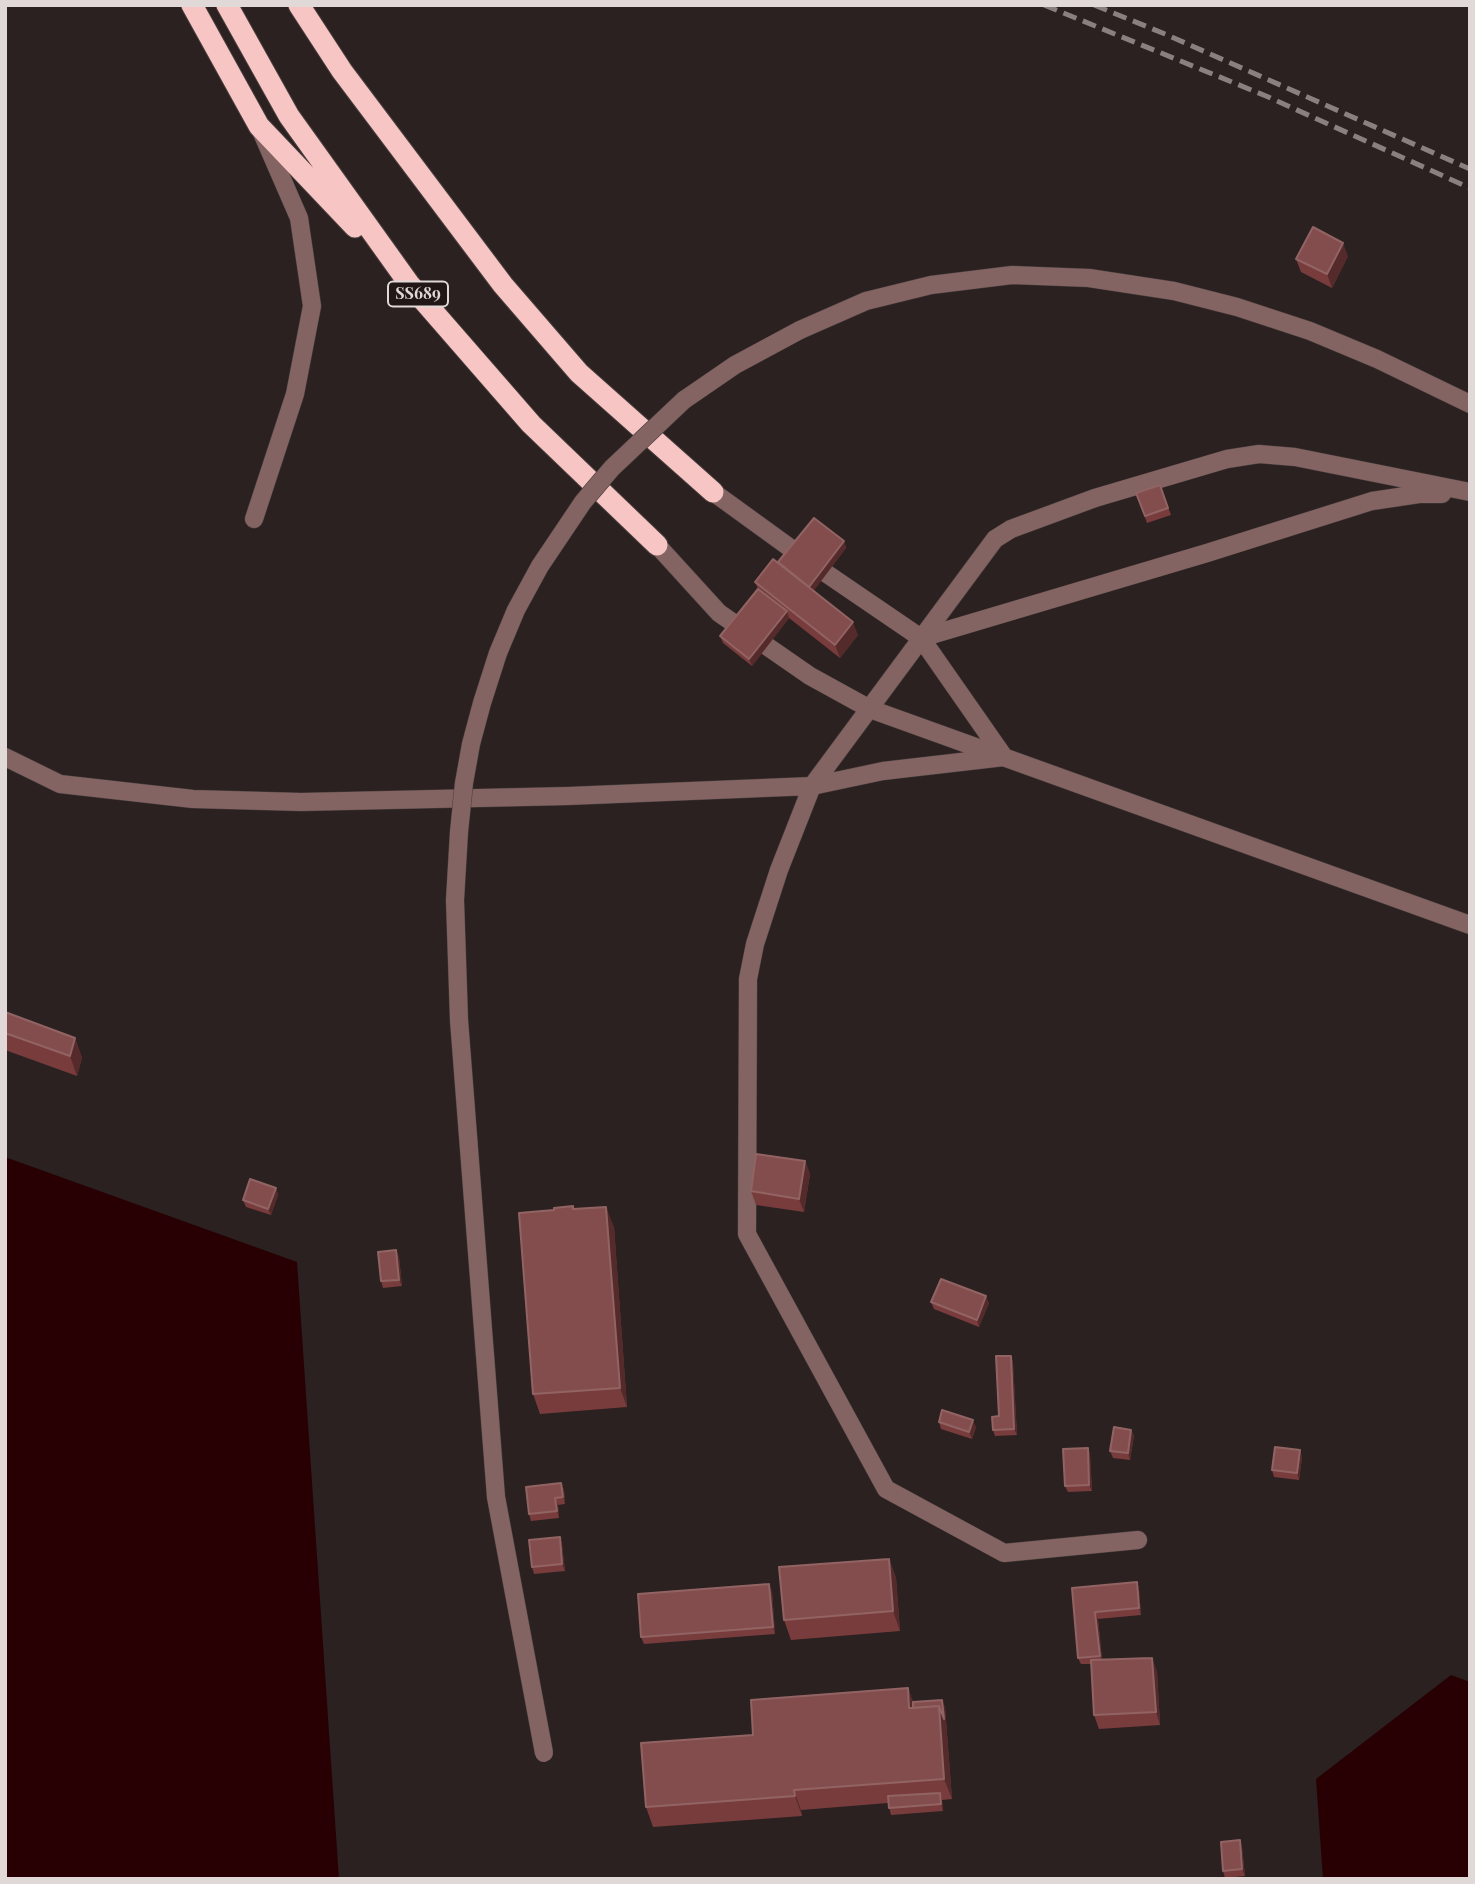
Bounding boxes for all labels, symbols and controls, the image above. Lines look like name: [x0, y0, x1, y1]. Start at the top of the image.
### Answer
road number: SS689: [388, 282, 448, 306]

